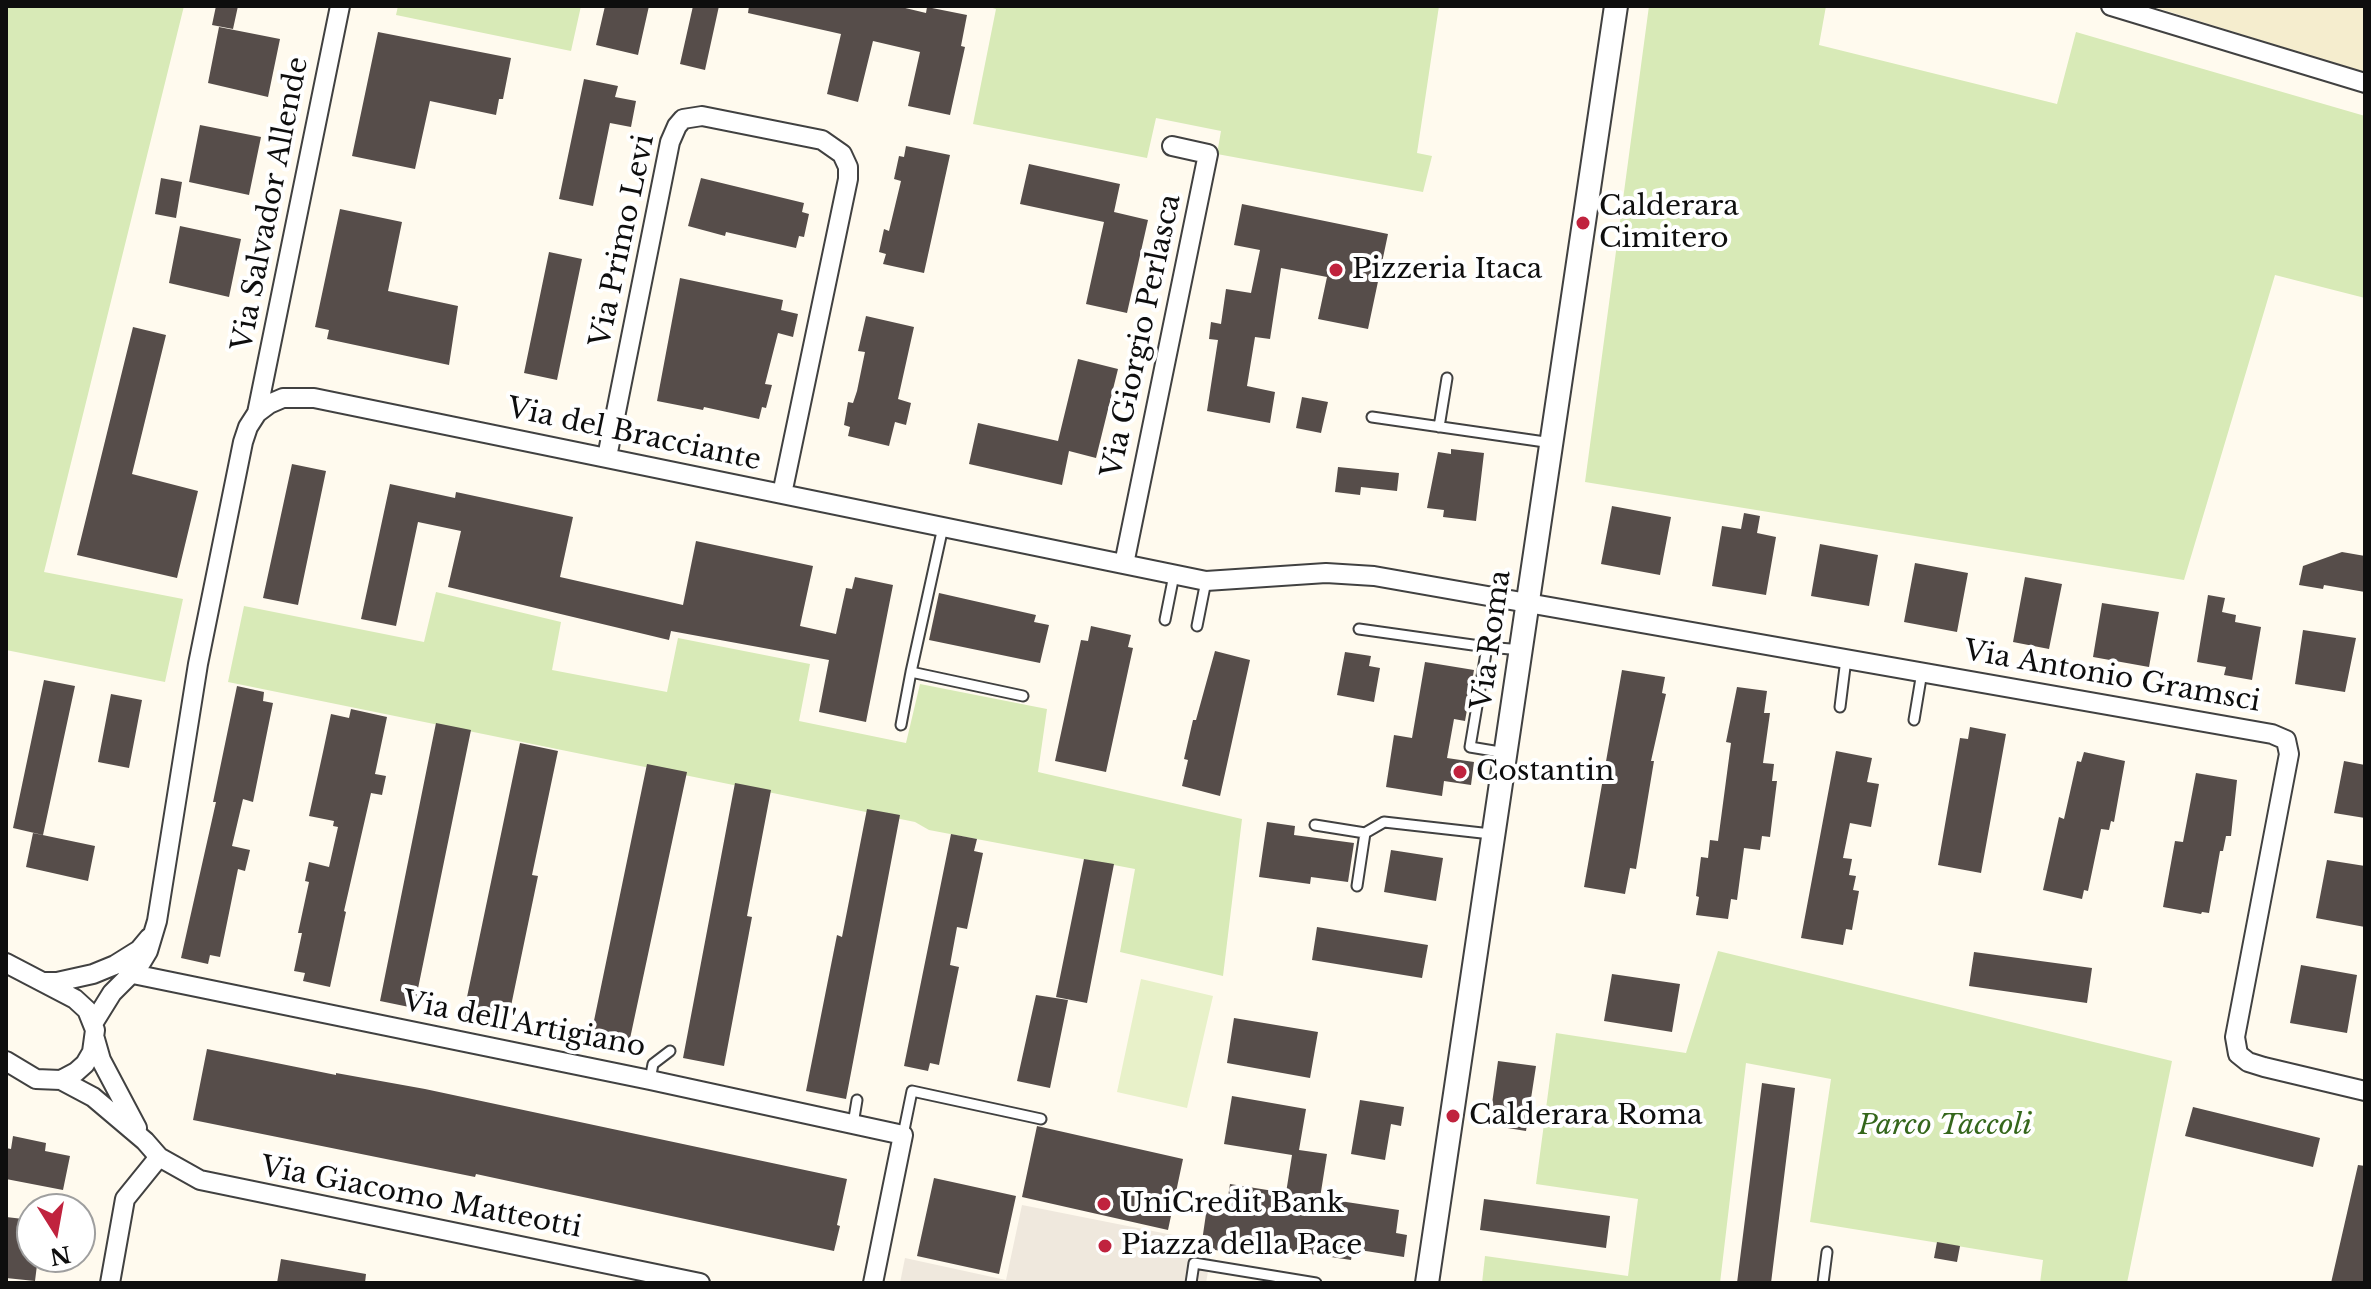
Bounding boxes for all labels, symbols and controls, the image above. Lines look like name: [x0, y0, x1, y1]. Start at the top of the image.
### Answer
street label: Via Salvador Allende: [226, 54, 316, 354]
street label: Via Primo Levi: [584, 132, 662, 350]
place label: Calderara Cimitero: [1599, 190, 1739, 256]
street label: Via Giorgio Perlasca: [1096, 191, 1188, 481]
marker: Calderara Cimitero: [1574, 214, 1592, 232]
place label: Pizzeria Itaca: [1352, 253, 1542, 287]
marker: Pizzeria Itaca: [1327, 261, 1345, 279]
street label: Via del Bracciante: [504, 392, 764, 478]
street label: Via Roma: [1466, 568, 1518, 712]
street label: Via Antonio Gramsci: [1961, 634, 2263, 720]
place label: Costantin: [1476, 755, 1614, 789]
marker: Costantin: [1451, 763, 1469, 781]
street label: Via dell'Artigiano: [400, 985, 648, 1065]
place label: Calderara Roma: [1469, 1099, 1702, 1133]
marker: Calderara Roma: [1444, 1107, 1462, 1125]
park label: Parco Taccoli: [1858, 1109, 2032, 1143]
street label: Via Giacomo Matteotti: [258, 1150, 584, 1246]
place label: UniCredit Bank: [1120, 1187, 1344, 1221]
north arrow: [16, 1193, 96, 1273]
marker: UniCredit Bank: [1095, 1195, 1113, 1213]
place label: Piazza della Pace: [1121, 1229, 1362, 1263]
marker: Piazza della Pace: [1096, 1237, 1114, 1255]
text: N: [48, 1240, 73, 1270]

